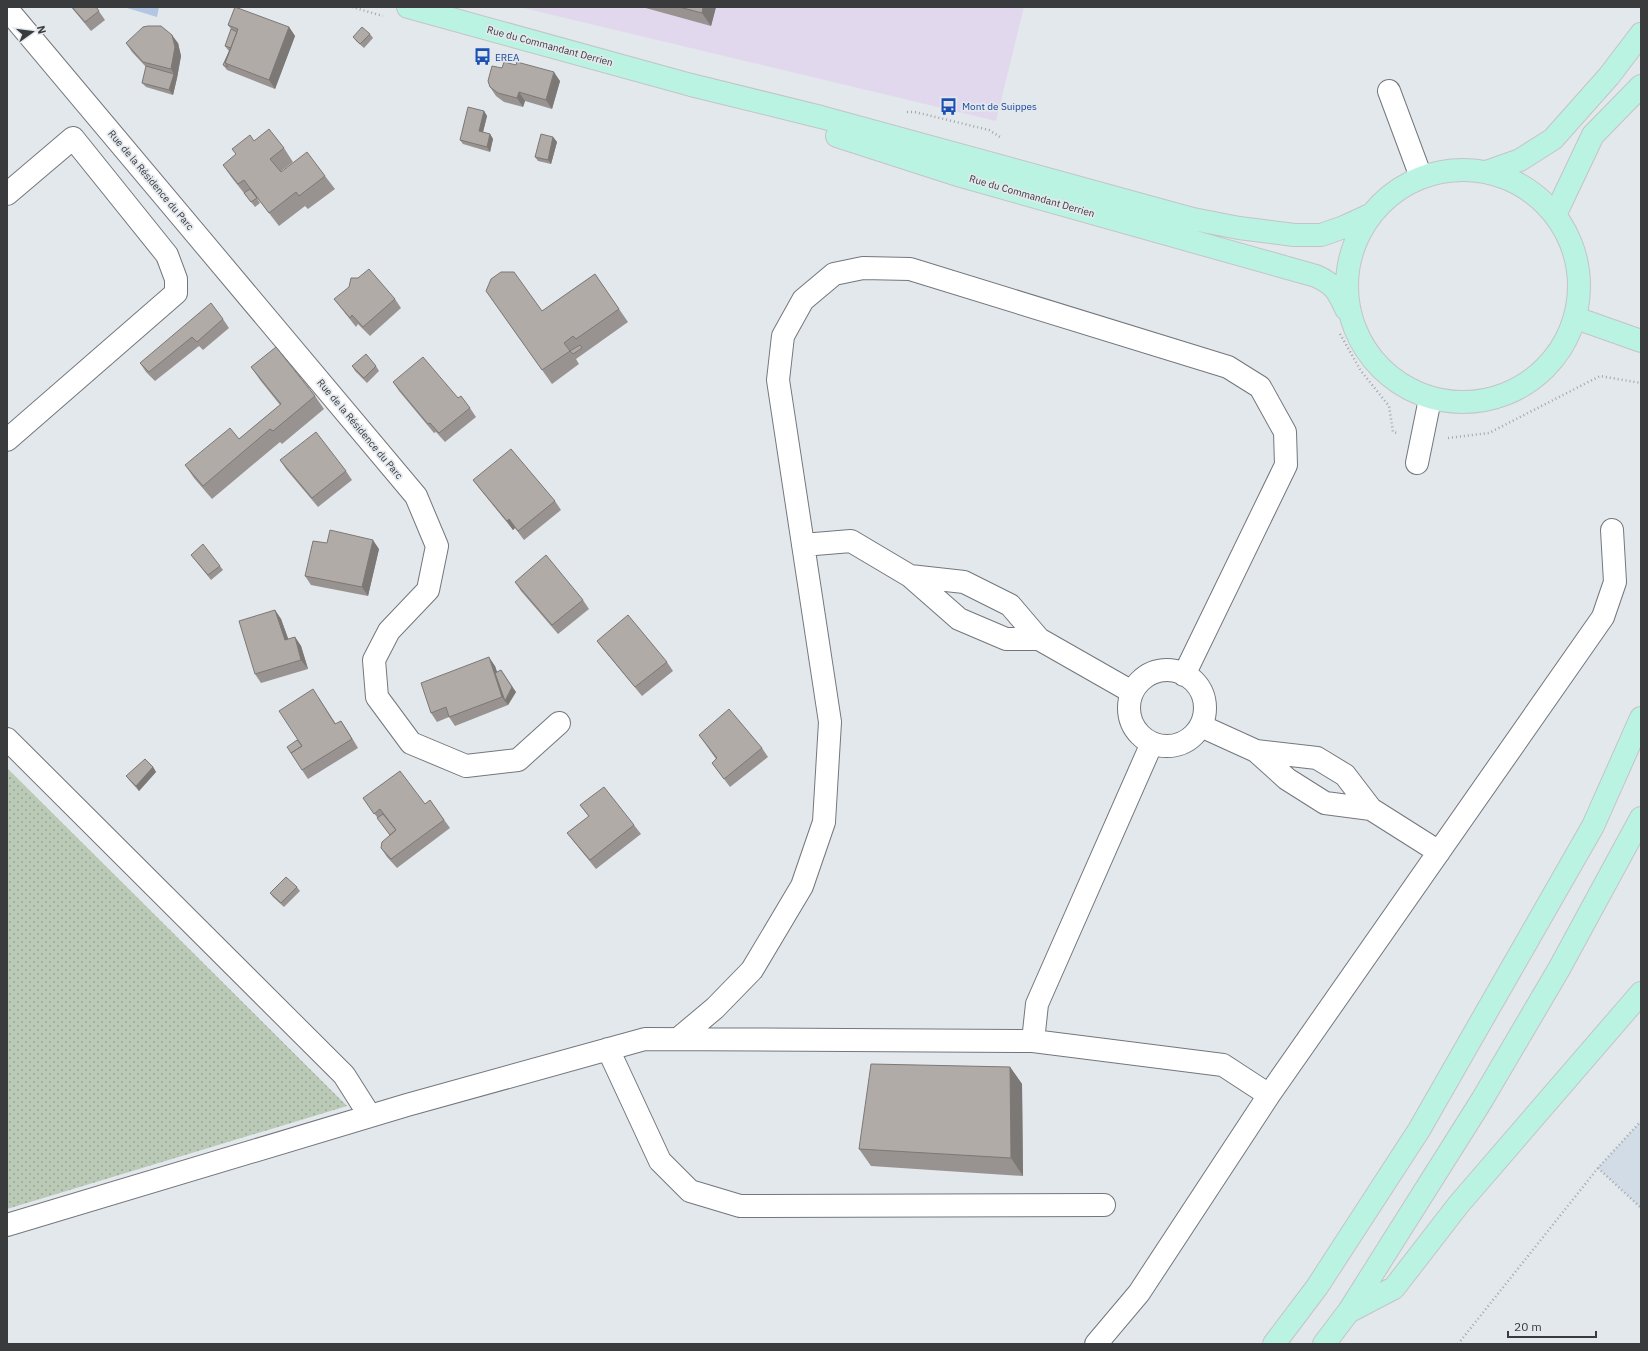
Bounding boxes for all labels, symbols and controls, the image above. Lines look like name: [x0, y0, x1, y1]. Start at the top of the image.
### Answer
north arrow: [12, 12, 52, 52]
street label: Rue du Commandant Derrien: [486, 23, 614, 69]
text: N: [34, 24, 49, 35]
bus stop icon: EREA: [472, 47, 492, 67]
place label: EREA: [495, 51, 520, 64]
bus stop icon: Mont de Suippes: [939, 96, 959, 116]
place label: Mont de Suippes: [962, 100, 1037, 113]
street label: Rue de la Résidence du Parc: [105, 127, 197, 233]
street label: Rue du Commandant Derrien: [968, 172, 1096, 220]
street label: Rue de la Résidence du Parc: [314, 376, 406, 482]
scale bar: [1508, 1313, 1596, 1339]
text: 20 m: [1514, 1319, 1542, 1334]

